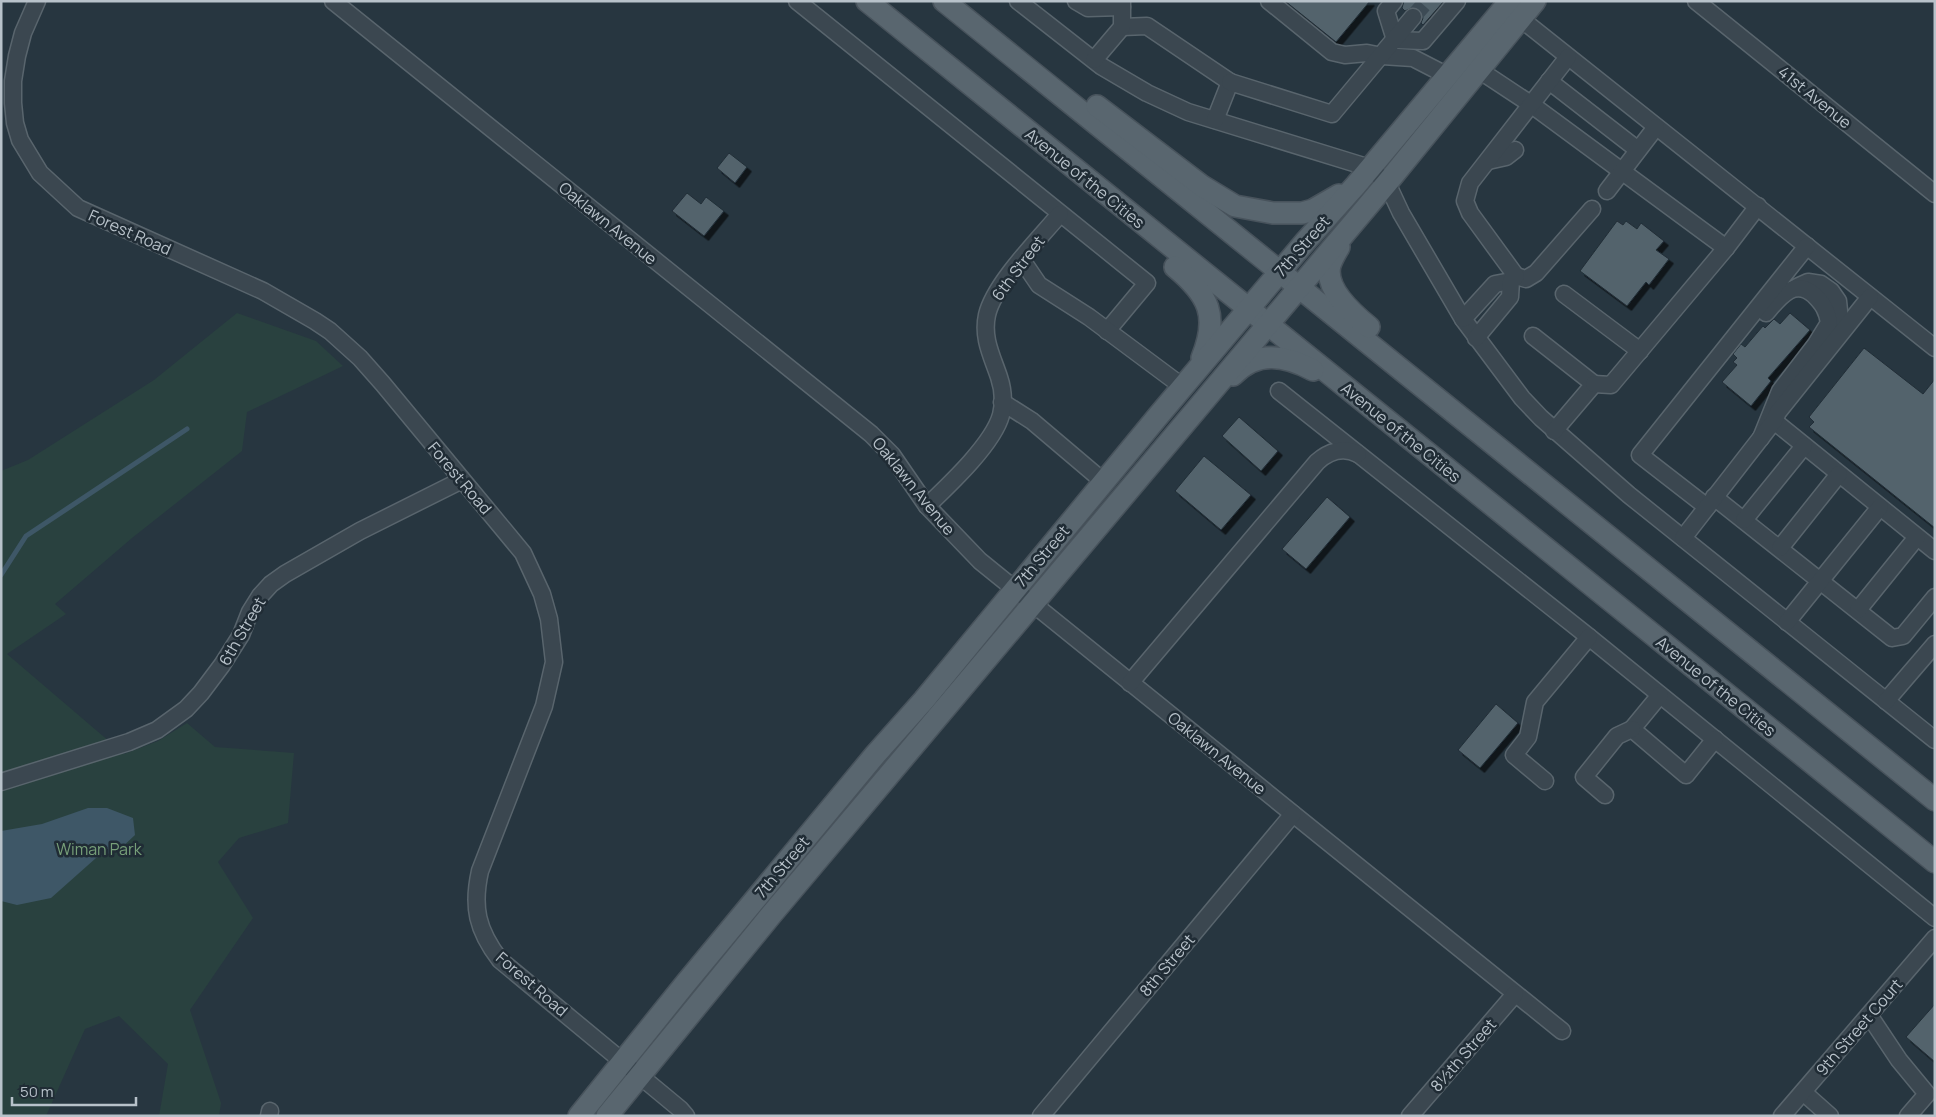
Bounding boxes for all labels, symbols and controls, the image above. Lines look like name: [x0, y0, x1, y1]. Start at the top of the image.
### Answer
street label: 41st Avenue: [1774, 61, 1856, 133]
street label: Avenue of the Cities: [1021, 123, 1149, 233]
street label: Oaklawn Avenue: [554, 177, 662, 269]
street label: Forest Road: [85, 204, 175, 260]
street label: 7th Street: [1269, 211, 1335, 281]
street label: 6th Street: [986, 231, 1050, 305]
street label: Avenue of the Cities: [1337, 377, 1465, 487]
street label: Oaklawn Avenue: [868, 432, 960, 540]
street label: Forest Road: [423, 437, 497, 519]
street label: 7th Street: [1010, 521, 1074, 591]
street label: 6th Street: [213, 593, 271, 669]
street label: Avenue of the Cities: [1652, 631, 1780, 741]
street label: Oaklawn Avenue: [1163, 707, 1271, 799]
street label: 7th Street: [750, 832, 814, 902]
park label: Wiman Park: [56, 838, 143, 860]
street label: 8th Street: [1134, 929, 1200, 1001]
street label: Forest Road: [492, 947, 572, 1021]
street label: 9th Street Court: [1811, 974, 1907, 1080]
street label: 8½th Street: [1425, 1014, 1501, 1096]
scale bar: [12, 1074, 136, 1106]
text: 50 m: [20, 1081, 54, 1102]

